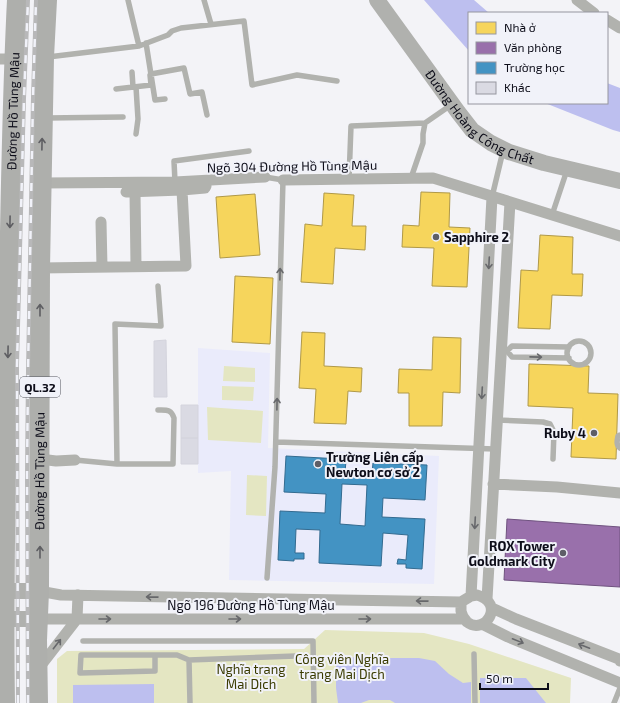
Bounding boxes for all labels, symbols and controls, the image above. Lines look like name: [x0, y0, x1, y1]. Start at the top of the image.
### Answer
legend: [468, 12, 608, 104]
text: Nhà ở: [504, 20, 537, 34]
text: Văn phòng: [504, 40, 562, 54]
street label: Đường Hồ Tùng Mậu: [3, 52, 23, 170]
text: Trường học: [504, 60, 565, 75]
street label: Đường Hoàng Công Chất: [422, 66, 536, 167]
text: Khác: [504, 80, 531, 94]
one-way arrow: [38, 138, 46, 151]
street label: Ngõ 304 Đường Hồ Tùng Mậu: [207, 157, 377, 175]
one-way arrow: [6, 215, 14, 228]
place label: Sapphire 2: [444, 229, 509, 245]
marker: Sapphire 2: [431, 232, 441, 242]
one-way arrow: [485, 256, 492, 269]
one-way arrow: [276, 268, 284, 281]
one-way arrow: [36, 304, 44, 317]
one-way arrow: [4, 345, 12, 358]
one-way arrow: [529, 354, 542, 361]
road number: QL.32: [20, 377, 60, 397]
one-way arrow: [478, 386, 485, 399]
one-way arrow: [273, 398, 281, 411]
street label: Đường Hồ Tùng Mậu: [31, 412, 48, 530]
place label: Ruby 4: [544, 425, 586, 441]
marker: Ruby 4: [589, 428, 599, 438]
place label: Trường Liên cấp Newton cơ sở 2: [326, 449, 424, 480]
marker: Trường Liên cấp Newton cơ sở 2: [313, 459, 323, 469]
one-way arrow: [471, 516, 478, 529]
place label: ROX Tower Goldmark City: [469, 538, 556, 569]
one-way arrow: [36, 546, 44, 559]
marker: ROX Tower Goldmark City: [558, 548, 568, 558]
one-way arrow: [146, 593, 159, 601]
street label: Ngõ 196 Đường Hồ Tùng Mậu: [167, 597, 335, 613]
one-way arrow: [416, 597, 429, 605]
one-way arrow: [98, 615, 111, 623]
one-way arrow: [228, 615, 241, 623]
one-way arrow: [358, 615, 371, 623]
one-way arrow: [511, 638, 523, 646]
one-way arrow: [53, 639, 62, 650]
one-way arrow: [579, 641, 591, 649]
park label: Công viên Nghĩa trang Mai Dịch: [295, 651, 389, 682]
park label: Nghĩa trang Mai Dịch: [216, 661, 286, 692]
scale bar: [480, 665, 548, 691]
text: 50 m: [486, 671, 513, 685]

